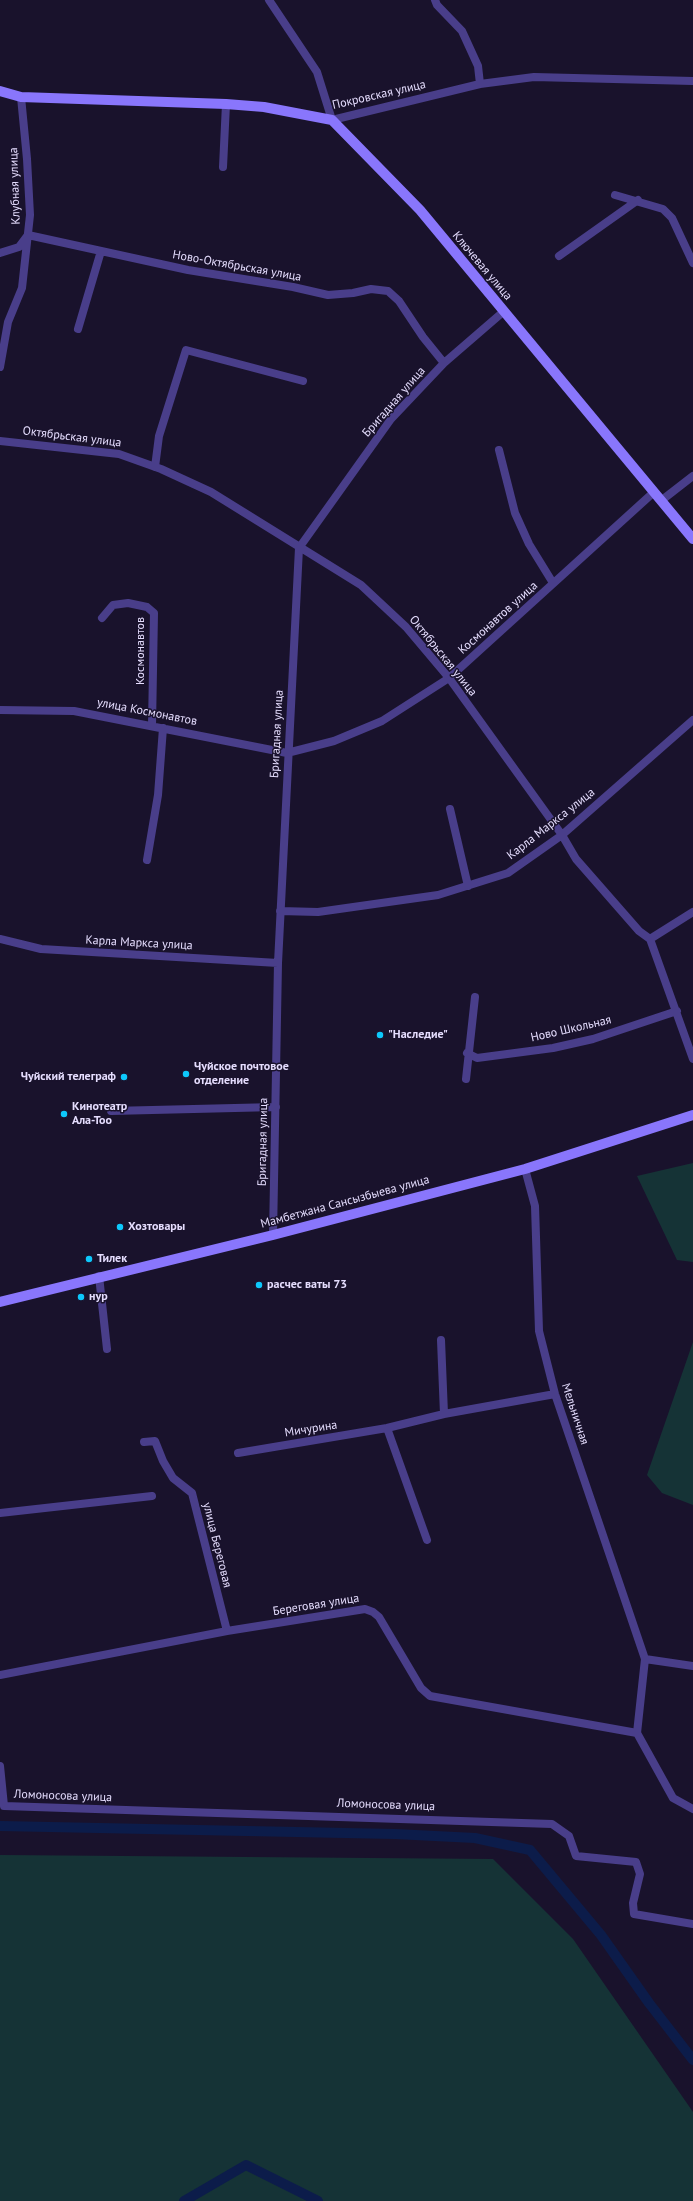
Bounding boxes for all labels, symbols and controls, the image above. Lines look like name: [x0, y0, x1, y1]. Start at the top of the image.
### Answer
street label: Покровская улица: [331, 77, 427, 113]
street label: Клубная улица: [6, 147, 24, 225]
street label: Ключевая улица: [449, 229, 515, 303]
street label: Ново-Октябрьская улица: [171, 248, 303, 284]
street label: Бригадная улица: [360, 364, 428, 440]
street label: Октябрьская улица: [22, 424, 122, 450]
street label: Космонавтов улица: [455, 579, 541, 657]
street label: Октябрьская улица: [406, 613, 480, 699]
street label: Космонавтов: [134, 617, 148, 685]
street label: Бригадная улица: [267, 689, 287, 779]
street label: улица Космонавтов: [96, 695, 198, 729]
street label: Карла Маркса улица: [504, 785, 598, 863]
street label: Карла Маркса улица: [85, 933, 193, 953]
street label: Ново Школьная: [529, 1013, 613, 1045]
place label: "Наследие": [388, 1028, 448, 1042]
marker: "Наследие": [375, 1030, 385, 1040]
place label: Чуйское почтовое отделение: [194, 1060, 289, 1088]
marker: Чуйское почтовое отделение: [181, 1069, 191, 1079]
place label: Чуйский телеграф: [21, 1070, 116, 1084]
marker: Чуйский телеграф: [119, 1072, 129, 1082]
street label: Бригадная улица: [255, 1098, 271, 1186]
place label: Кинотеатр Ала-Тоо: [72, 1100, 127, 1128]
marker: Кинотеатр Ала-Тоо: [59, 1109, 69, 1119]
street label: Мамбетжана Сансызбыева улица: [259, 1173, 431, 1231]
place label: Хозтовары: [128, 1220, 185, 1234]
marker: Хозтовары: [115, 1222, 125, 1232]
place label: Тилек: [97, 1252, 127, 1266]
marker: Тилек: [84, 1254, 94, 1264]
place label: расчес ваты 73: [267, 1278, 347, 1292]
marker: расчес ваты 73: [254, 1280, 264, 1290]
place label: нур: [89, 1290, 108, 1304]
marker: нур: [76, 1292, 86, 1302]
street label: Мельничная: [558, 1381, 592, 1447]
street label: Мичурина: [284, 1418, 338, 1440]
street label: улица Береговая: [199, 1501, 235, 1589]
street label: Береговая улица: [272, 1591, 360, 1619]
street label: Ломоносова улица: [14, 1787, 112, 1805]
street label: Ломоносова улица: [337, 1796, 435, 1814]

